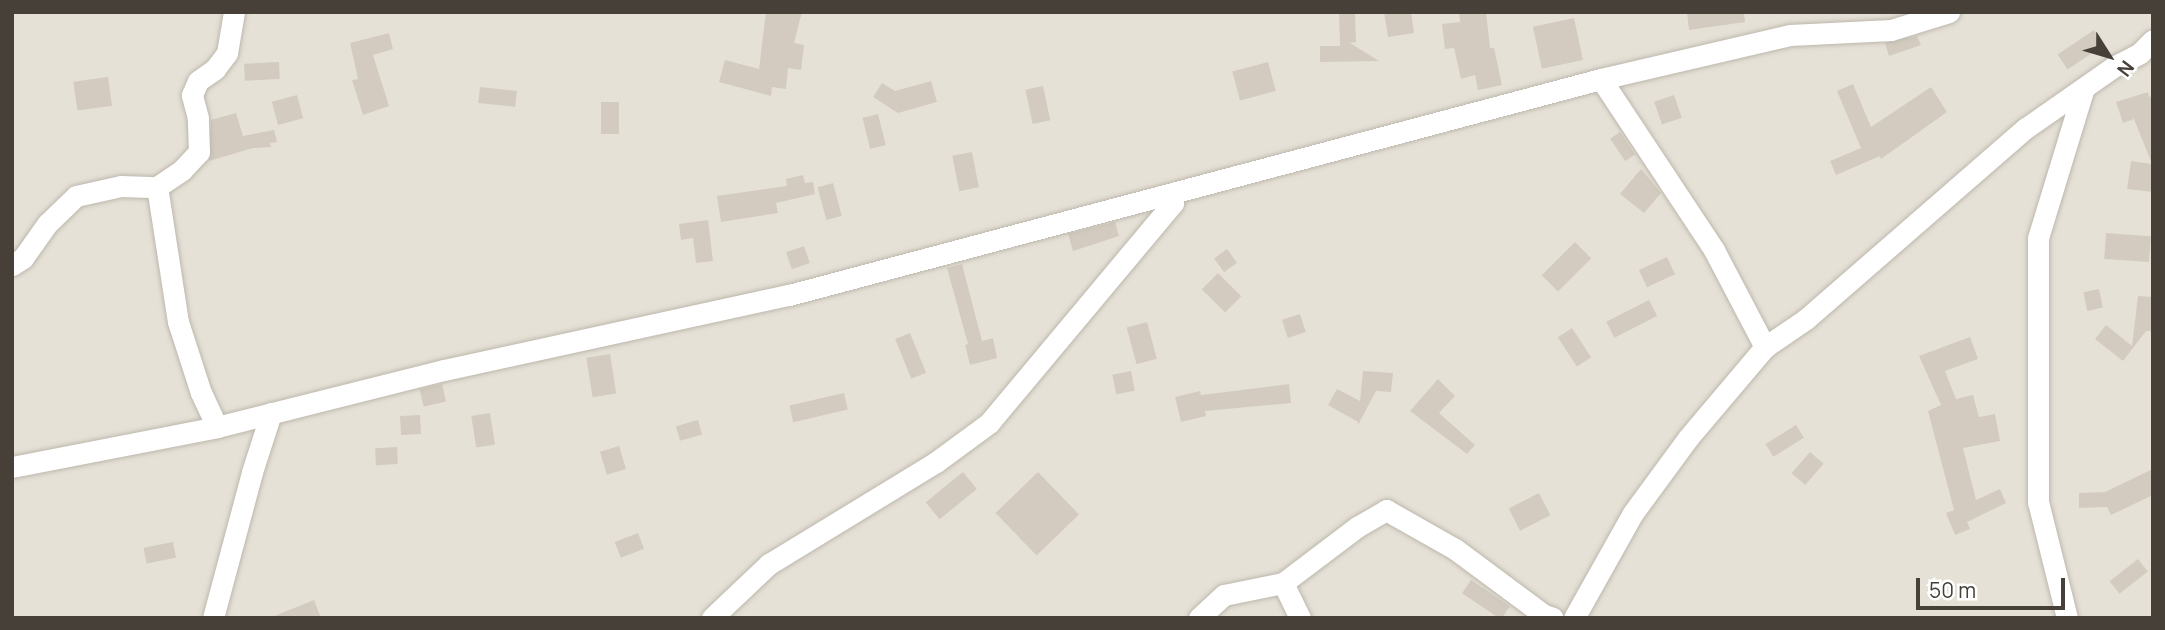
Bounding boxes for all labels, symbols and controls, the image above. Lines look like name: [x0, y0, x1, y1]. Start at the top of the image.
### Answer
north arrow: [2074, 21, 2144, 91]
text: N: [2111, 55, 2140, 82]
scale bar: [1920, 564, 2069, 608]
text: 50 m: [1929, 576, 1976, 604]

